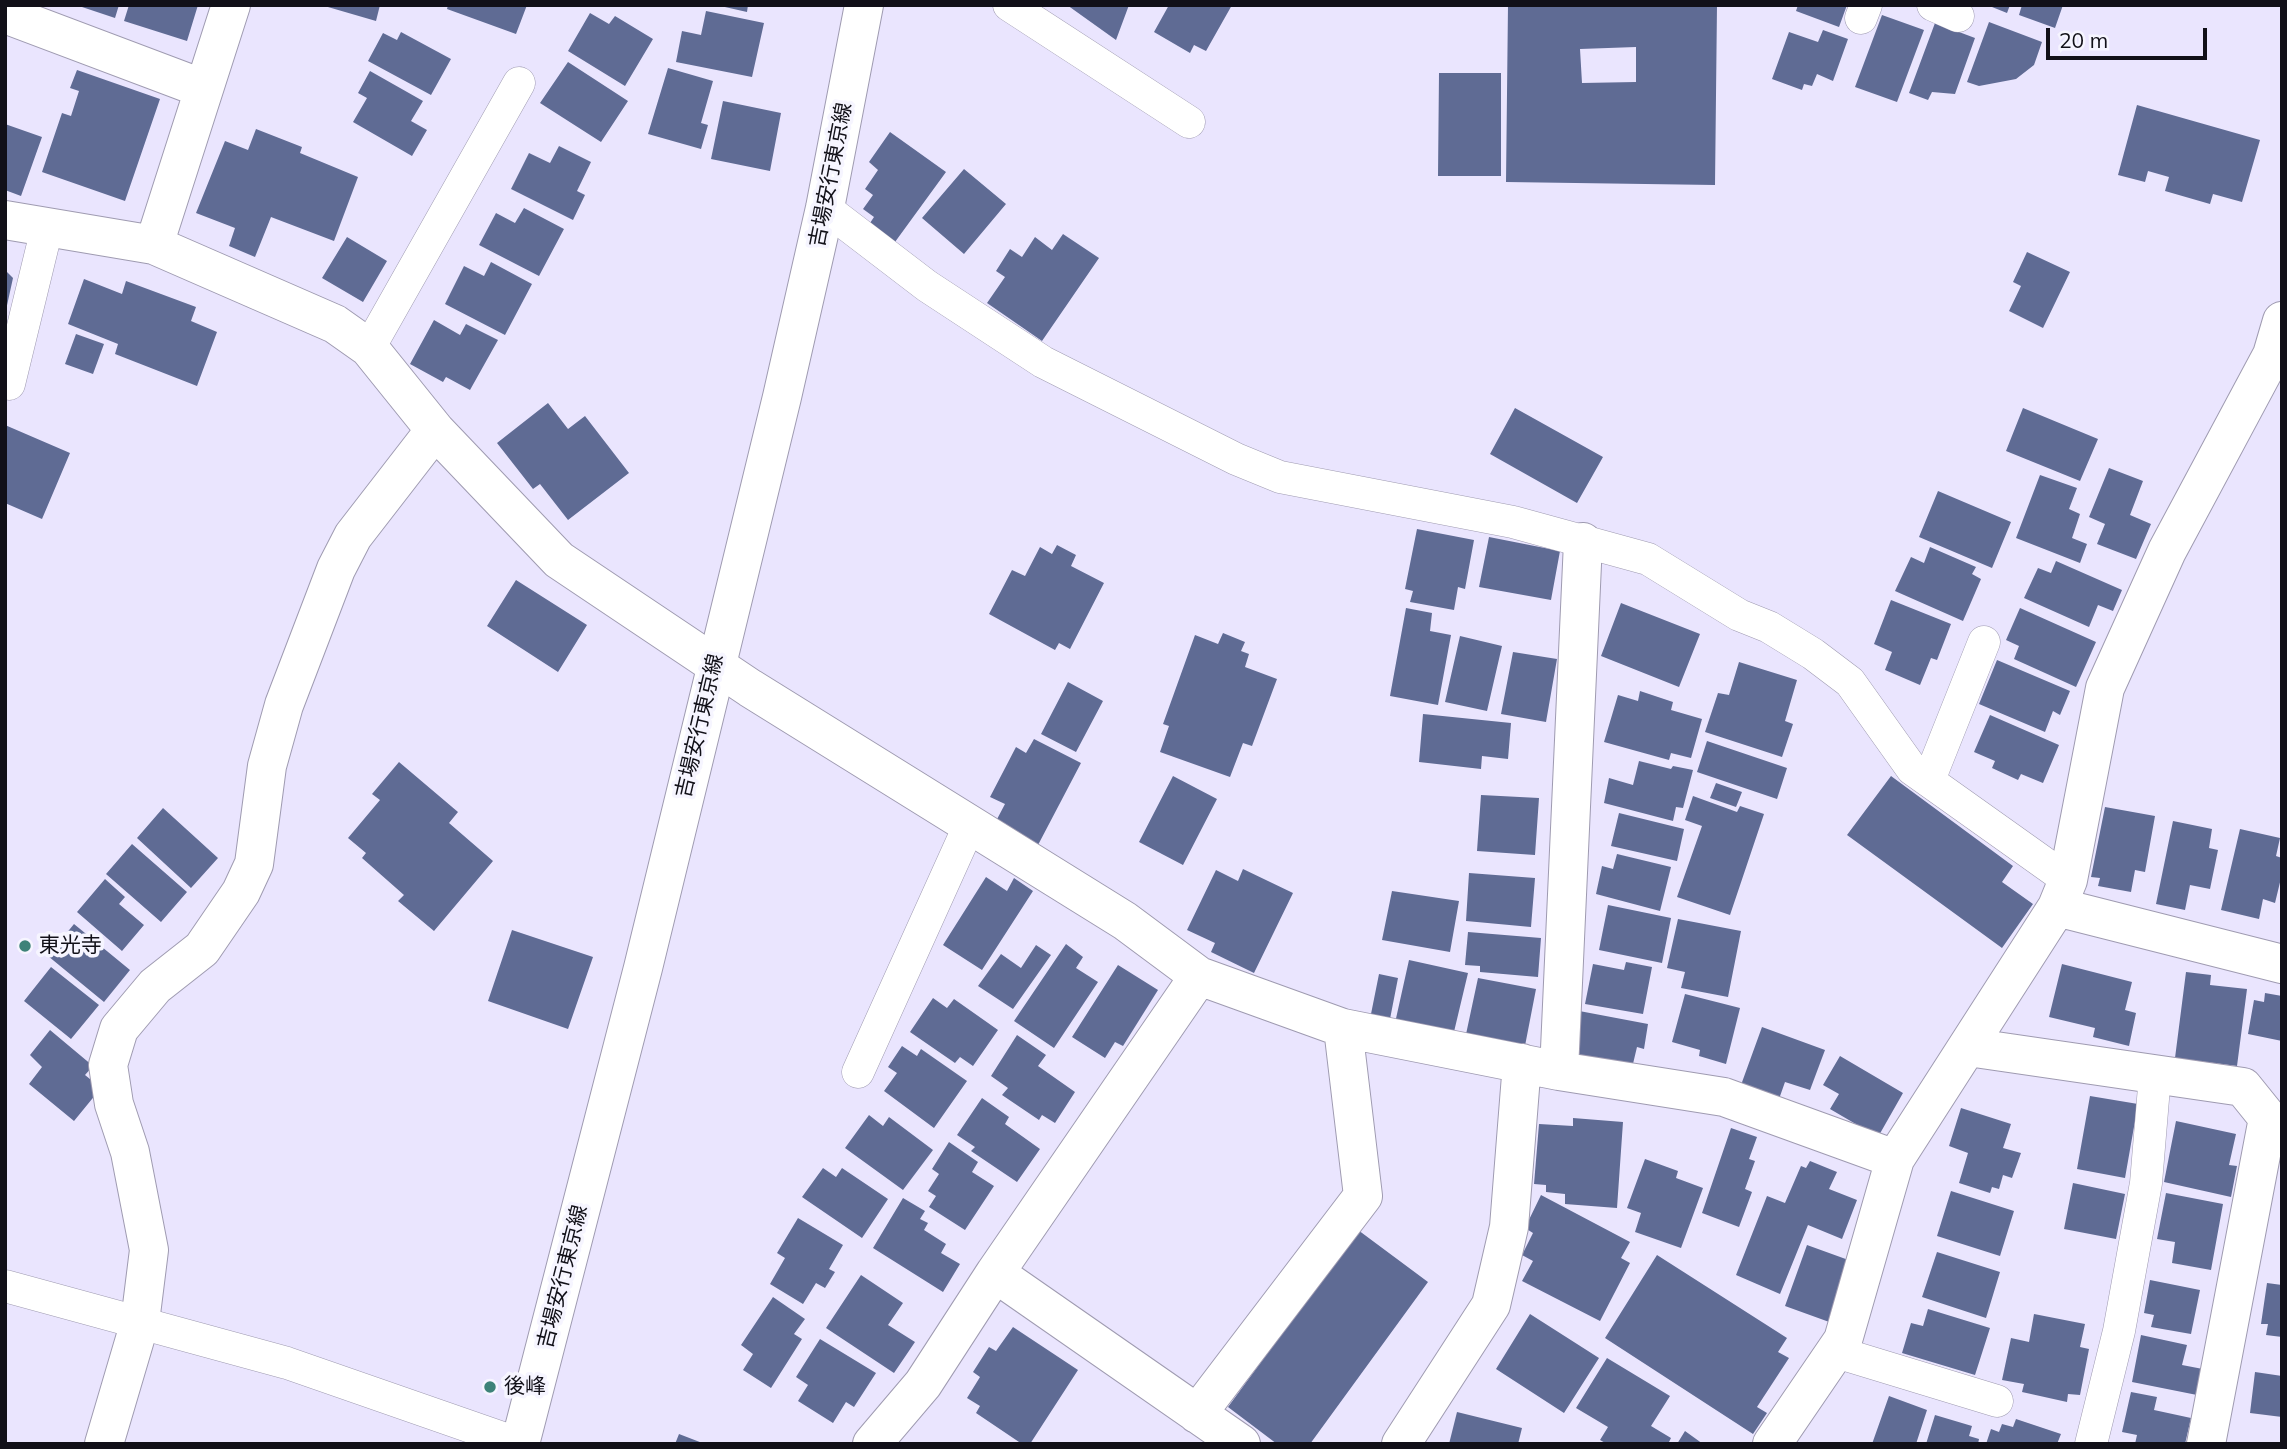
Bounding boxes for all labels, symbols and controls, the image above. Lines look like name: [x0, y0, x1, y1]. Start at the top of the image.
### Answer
scale bar: [2049, 14, 2210, 58]
text: 20 m: [2059, 27, 2108, 53]
street label: 吉場安行東京線: [805, 100, 857, 250]
street label: 吉場安行東京線: [671, 652, 729, 800]
place label: 東光寺: [39, 933, 102, 959]
marker: 東光寺: [17, 938, 33, 954]
street label: 吉場安行東京線: [533, 1203, 593, 1351]
place label: 後峰: [504, 1374, 546, 1400]
marker: 後峰: [482, 1379, 498, 1395]

